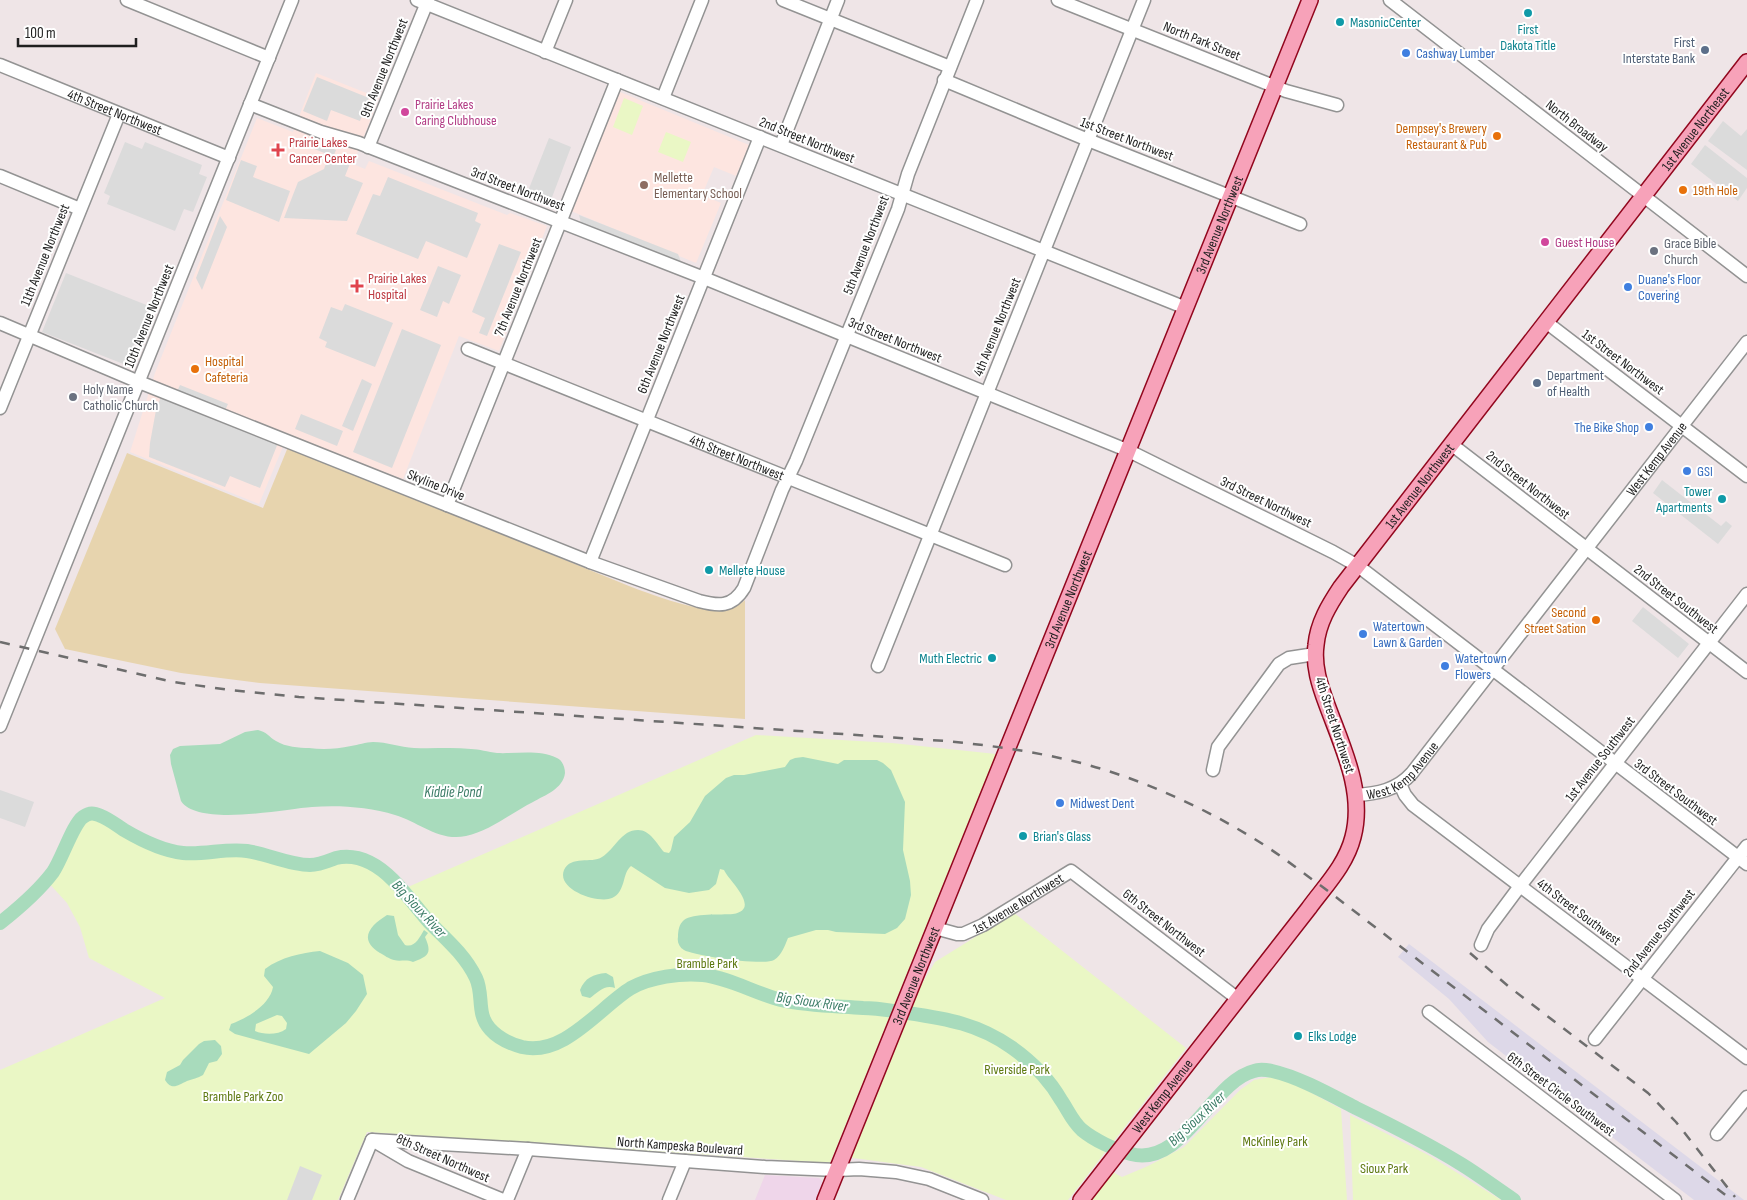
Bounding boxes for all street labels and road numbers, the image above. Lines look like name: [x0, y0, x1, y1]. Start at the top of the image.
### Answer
street label: 9th Avenue Northwest: [356, 16, 412, 120]
street label: North Park Street: [1161, 18, 1243, 64]
street label: 1st Avenue Northeast: [1658, 84, 1733, 174]
street label: 4th Street Northwest: [65, 85, 165, 138]
street label: North Broadway: [1542, 96, 1612, 156]
street label: 2nd Street Northwest: [757, 113, 857, 167]
street label: 1st Street Northwest: [1078, 113, 1176, 165]
street label: 3rd Street Northwest: [468, 163, 568, 215]
street label: 3rd Avenue Northwest: [1192, 173, 1247, 276]
street label: 5th Avenue Northwest: [839, 193, 893, 297]
street label: 11th Avenue Northwest: [17, 201, 73, 309]
street label: 7th Avenue Northwest: [490, 235, 546, 339]
street label: 10th Avenue Northwest: [120, 262, 178, 370]
street label: 4th Avenue Northwest: [969, 275, 1025, 379]
street label: 6th Avenue Northwest: [633, 292, 689, 396]
street label: 3rd Street Northwest: [846, 313, 944, 367]
street label: 1st Street Northwest: [1579, 326, 1667, 398]
street label: West Kemp Avenue: [1622, 418, 1690, 499]
street label: 4th Street Northwest: [687, 431, 787, 484]
street label: 1st Avenue Northwest: [1381, 440, 1458, 532]
street label: 2nd Street Northwest: [1483, 447, 1573, 523]
street label: Skyline Drive: [405, 466, 467, 504]
street label: 3rd Street Northwest: [1218, 473, 1314, 531]
street label: 3rd Avenue Northwest: [1040, 548, 1095, 651]
street label: 2nd Street Southwest: [1630, 561, 1722, 637]
street label: 4th Street Northwest: [1311, 675, 1359, 775]
street label: 1st Avenue Southwest: [1561, 713, 1639, 805]
street label: West Kemp Avenue: [1365, 738, 1442, 803]
street label: 3rd Street Southwest: [1631, 755, 1721, 829]
street label: 1st Avenue Northwest: [970, 869, 1067, 937]
street label: 4th Street Southwest: [1534, 875, 1624, 949]
street label: 6th Street Northwest: [1119, 885, 1209, 961]
street label: 2nd Avenue Southwest: [1619, 886, 1699, 980]
street label: 3rd Avenue Northwest: [888, 924, 943, 1027]
street label: 6th Street Circle Southwest: [1504, 1048, 1618, 1140]
street label: West Kemp Avenue: [1128, 1056, 1196, 1136]
street label: 8th Street Northwest: [394, 1130, 492, 1186]
street label: North Kampeska Boulevard: [617, 1133, 744, 1159]

